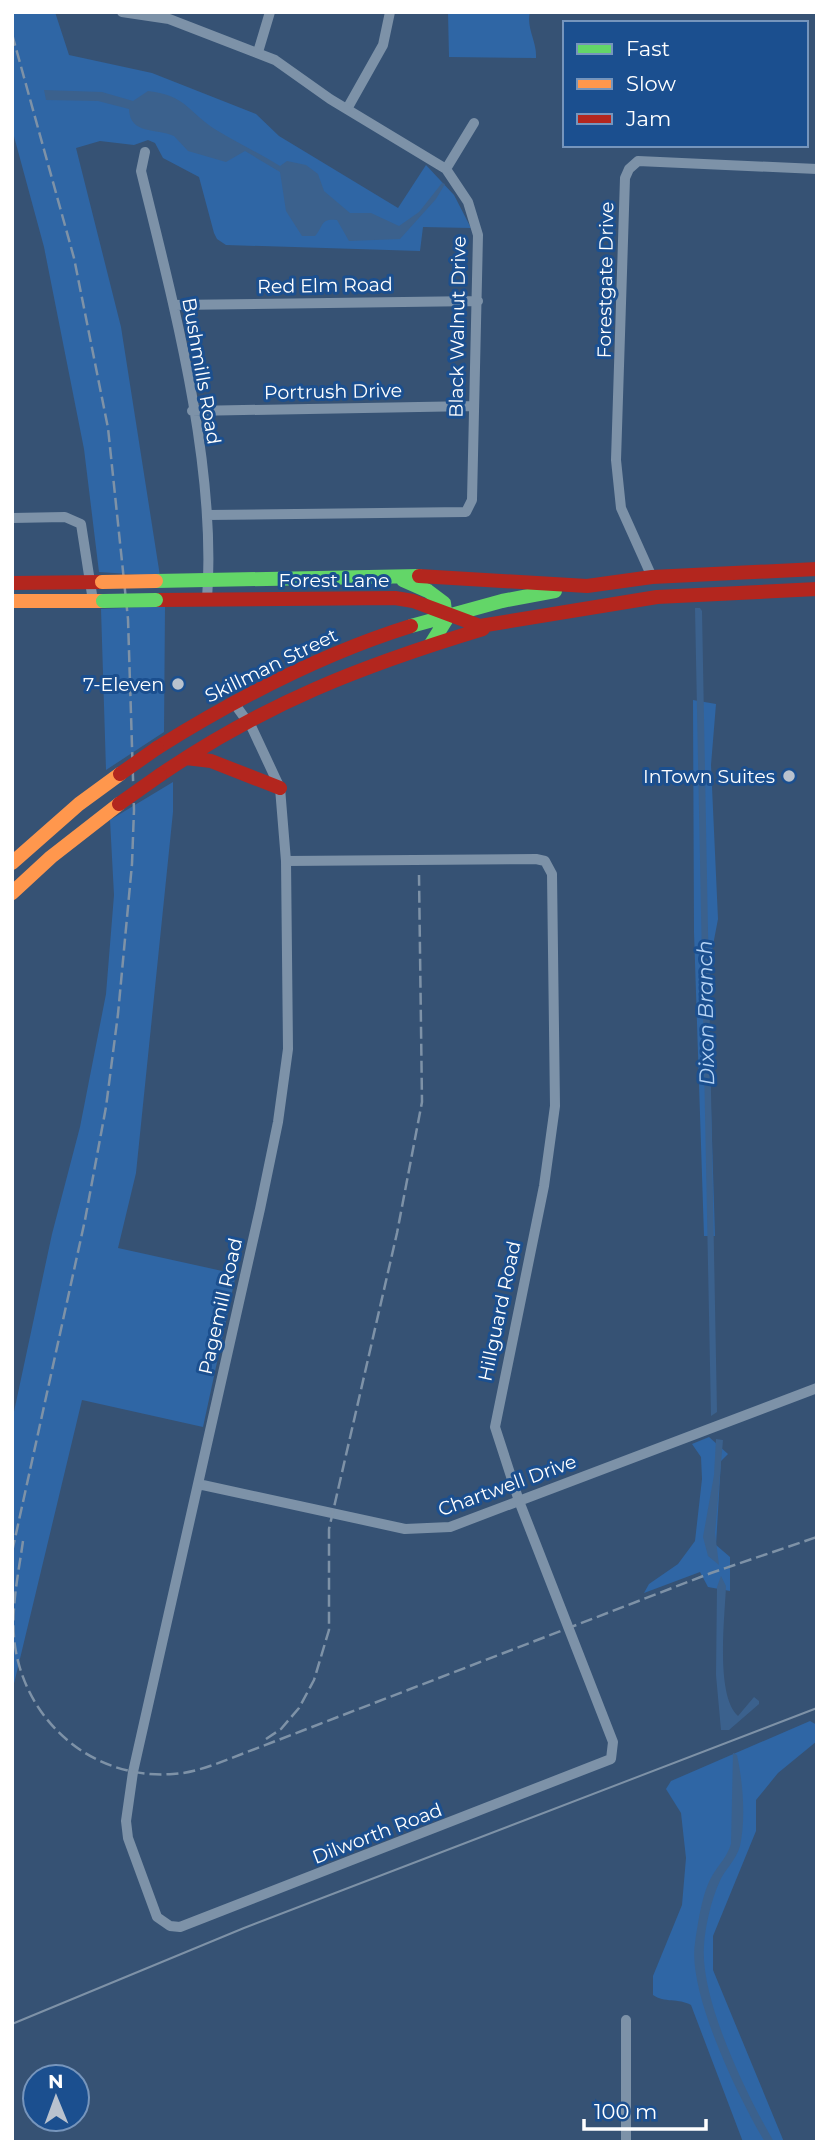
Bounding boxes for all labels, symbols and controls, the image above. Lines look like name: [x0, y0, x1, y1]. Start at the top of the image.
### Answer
legend: [563, 21, 808, 147]
text: Fast: [626, 36, 670, 61]
text: Slow: [626, 71, 676, 96]
text: Jam: [625, 106, 671, 131]
street label: Forestgate Drive: [593, 201, 618, 359]
street label: Black Walnut Drive: [444, 236, 471, 418]
street label: Red Elm Road: [257, 273, 393, 298]
street label: Bushmills Road: [177, 296, 226, 446]
street label: Portrush Drive: [264, 379, 402, 404]
street label: Forest Lane: [278, 569, 390, 592]
street label: Skillman Street: [201, 623, 342, 708]
place label: 7-Eleven: [83, 673, 164, 696]
marker: 7-Eleven: [170, 676, 186, 692]
place label: InTown Suites: [643, 765, 775, 788]
marker: InTown Suites: [781, 768, 797, 784]
water label: Dixon Branch: [692, 940, 719, 1086]
street label: Pagemill Road: [194, 1236, 247, 1377]
street label: Hillguard Road: [473, 1239, 526, 1383]
street label: Chartwell Drive: [435, 1450, 580, 1521]
street label: Dilworth Road: [309, 1798, 445, 1869]
north arrow: [21, 2063, 91, 2133]
text: N: [48, 2070, 64, 2093]
scale bar: [584, 2088, 706, 2132]
text: 100 m: [594, 2099, 657, 2124]

